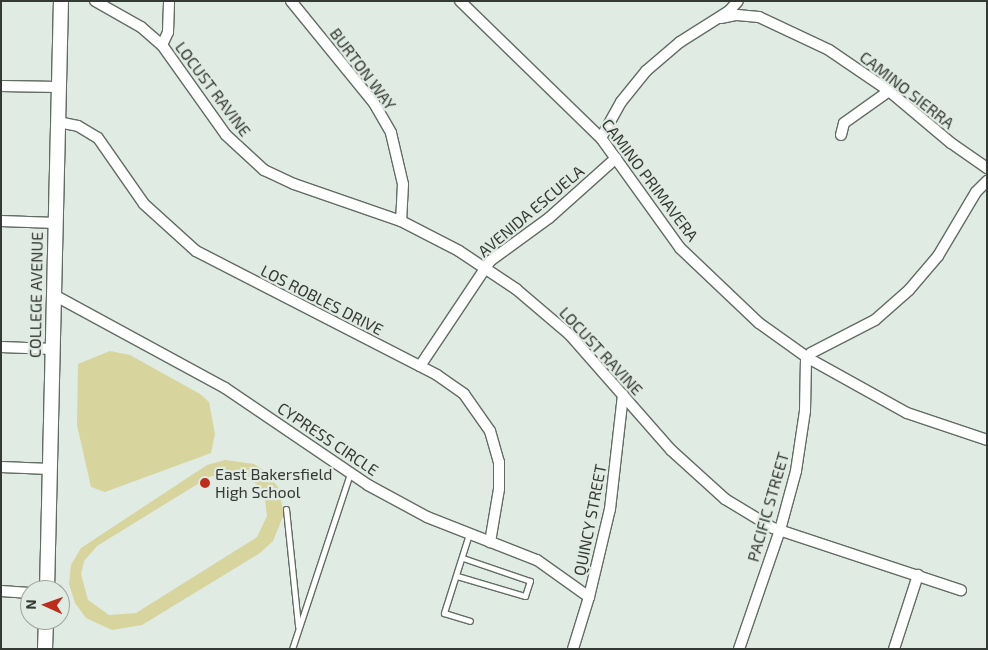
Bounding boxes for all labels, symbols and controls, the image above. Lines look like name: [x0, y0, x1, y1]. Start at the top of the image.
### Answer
street label: BURTON WAY: [326, 24, 400, 114]
street label: LOCUST RAVINE: [171, 38, 255, 140]
street label: CAMINO SIERRA: [856, 47, 958, 133]
street label: CAMINO PRIMAVERA: [598, 115, 702, 245]
street label: AVENIDA ESCUELA: [474, 161, 588, 261]
street label: COLLEGE AVENUE: [25, 232, 47, 358]
street label: LOS ROBLES DRIVE: [258, 261, 386, 339]
street label: LOCUST RAVINE: [555, 303, 647, 399]
street label: CYPRESS CIRCLE: [274, 398, 382, 480]
street label: PACIFIC STREET: [743, 450, 793, 564]
street label: QUINCY STREET: [570, 462, 610, 578]
place label: East Bakersfield High School: [215, 464, 332, 502]
marker: East Bakersfield High School: [199, 477, 211, 489]
north arrow: [20, 580, 70, 630]
text: N: [22, 599, 39, 610]

